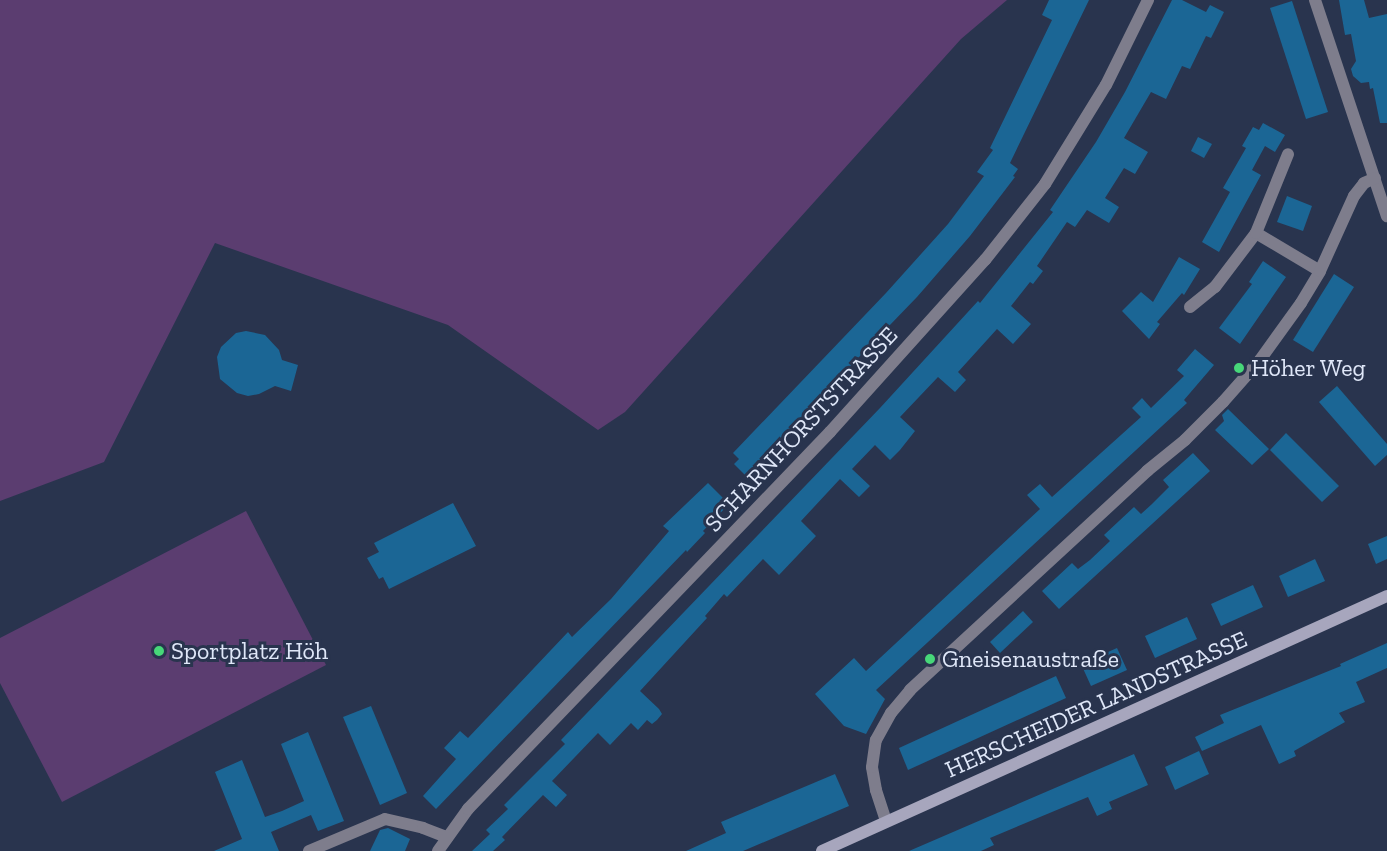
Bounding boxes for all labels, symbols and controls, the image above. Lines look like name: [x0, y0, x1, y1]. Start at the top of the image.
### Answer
street label: SCHARNHORSTSTRASSE: [698, 321, 904, 537]
place label: Höher Weg: [1251, 354, 1367, 382]
marker: Höher Weg: [1232, 361, 1246, 375]
street label: HERSCHEIDER LANDSTRASSE: [941, 624, 1251, 784]
place label: Sportplatz Höh: [171, 637, 328, 665]
marker: Sportplatz Höh: [152, 644, 166, 658]
place label: Gneisenaustraße: [942, 645, 1119, 673]
marker: Gneisenaustraße: [923, 652, 937, 666]

